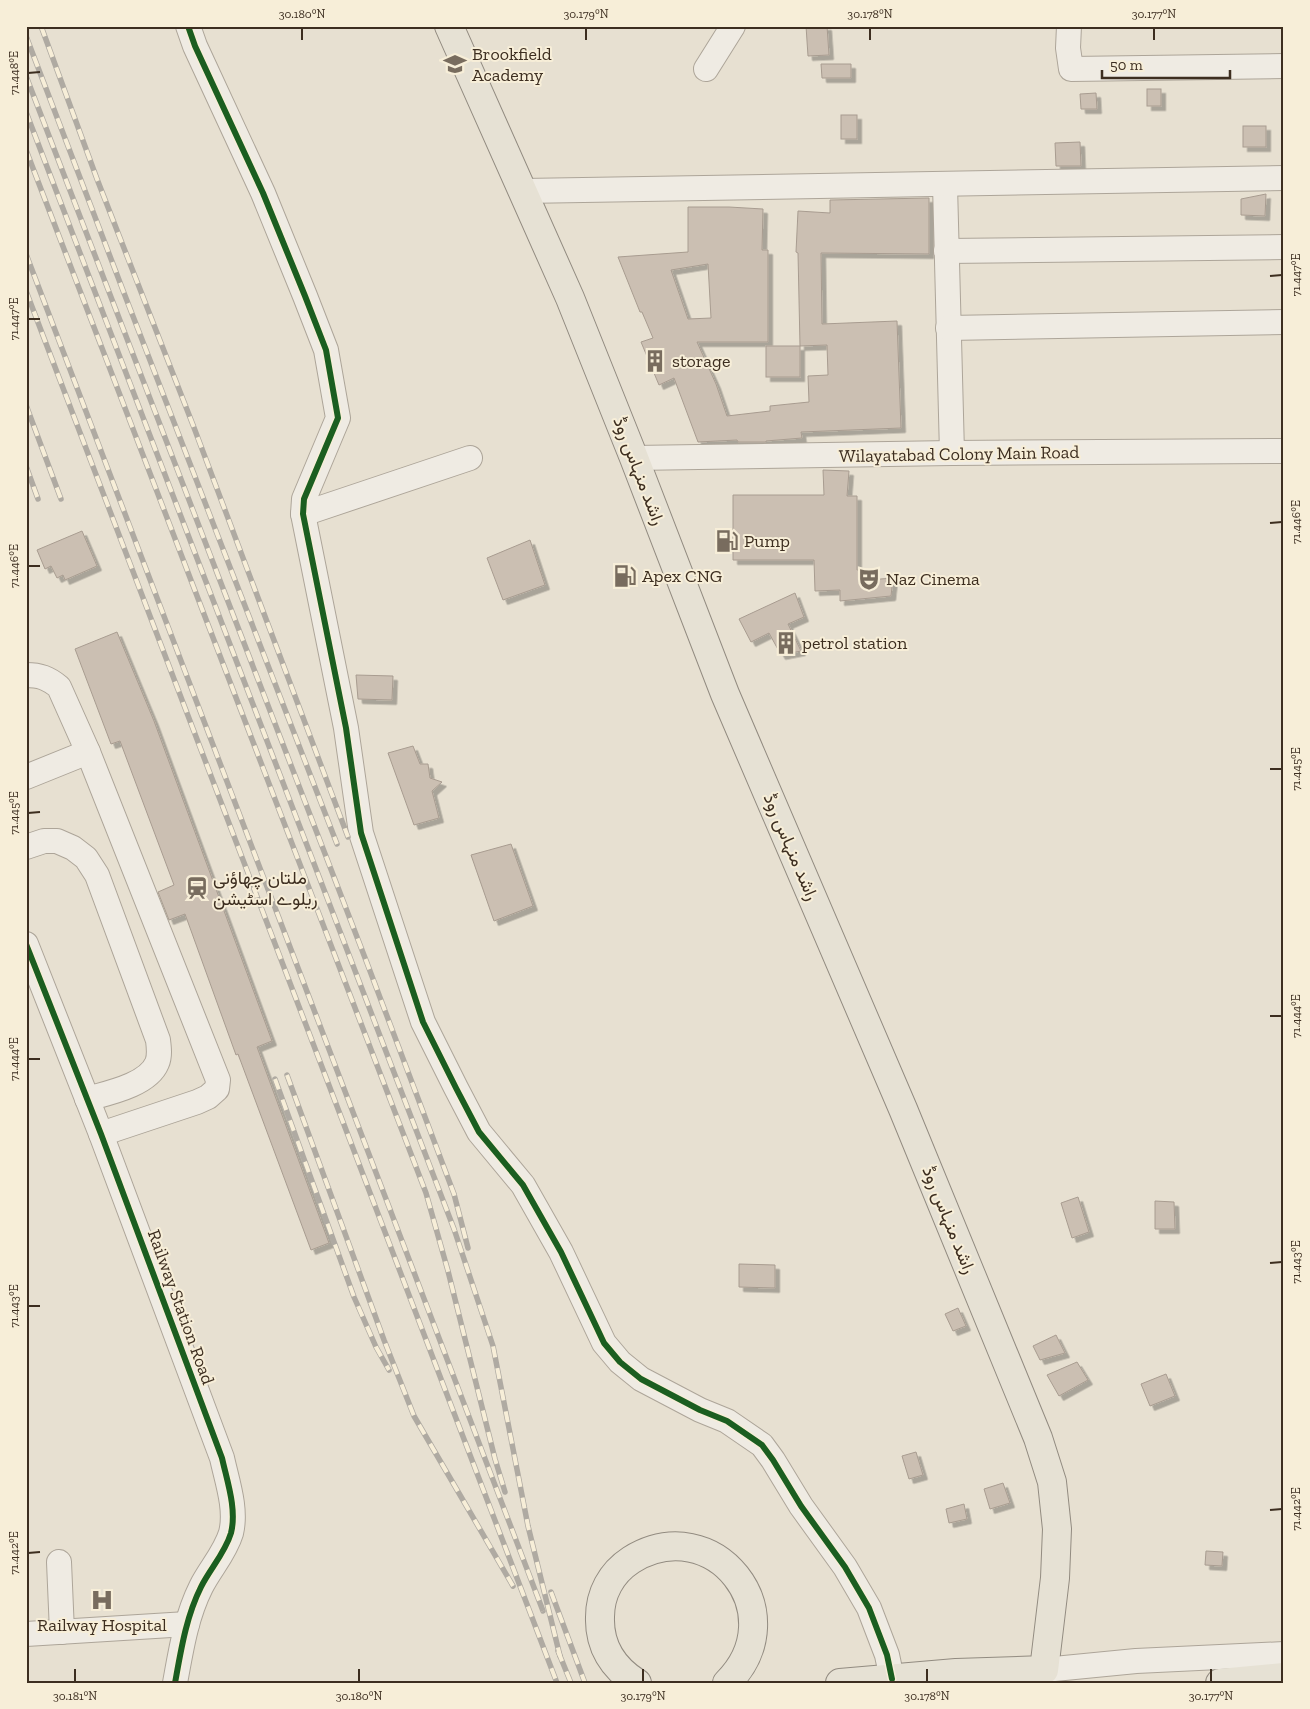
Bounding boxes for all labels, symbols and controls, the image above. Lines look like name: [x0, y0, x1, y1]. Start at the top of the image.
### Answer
text: 30.180°N: [279, 7, 326, 21]
text: 30.179°N: [563, 7, 609, 21]
text: 30.178°N: [847, 7, 893, 21]
text: 30.177°N: [1132, 7, 1176, 21]
place label: Brookfield Academy: [472, 43, 552, 86]
scale bar: [1102, 48, 1230, 80]
text: 71.448°E: [7, 51, 21, 95]
school or university icon: Brookfield Academy: [442, 51, 468, 77]
text: 50 m: [1110, 56, 1143, 74]
text: 71.447°E: [1289, 253, 1303, 297]
text: 71.447°E: [7, 297, 21, 341]
building icon: storage: [642, 348, 668, 374]
place label: storage: [672, 350, 730, 372]
street label: راشد منہاس روڈ: [608, 414, 670, 528]
street label: Wilayatabad Colony Main Road: [839, 441, 1079, 467]
text: 71.446°E: [1289, 500, 1303, 544]
fuel station icon: Pump: [714, 528, 740, 554]
place label: Pump: [744, 530, 790, 552]
text: 71.446°E: [7, 544, 21, 588]
fuel station icon: Apex CNG: [612, 563, 638, 589]
place label: Apex CNG: [642, 565, 722, 587]
theatre icon: Naz Cinema: [856, 566, 882, 592]
place label: Naz Cinema: [886, 568, 980, 590]
building icon: petrol station: [773, 630, 799, 656]
place label: petrol station: [802, 632, 908, 654]
text: 71.445°E: [1289, 747, 1303, 791]
street label: راشد منہاس روڈ: [759, 790, 823, 904]
text: 71.445°E: [7, 791, 21, 835]
place label: ملتان چھاؤنی ریلوے اسٹیشن: [213, 867, 318, 910]
station icon: ملتان چھاؤنی ریلوے اسٹیشن: [184, 875, 210, 901]
text: 71.444°E: [1289, 994, 1303, 1038]
text: 71.444°E: [7, 1037, 21, 1081]
street label: راشد منہاس روڈ: [917, 1163, 981, 1277]
street label: Railway Station Road: [143, 1226, 219, 1388]
text: 71.443°E: [1289, 1240, 1303, 1284]
text: 71.443°E: [7, 1284, 21, 1328]
text: 71.442°E: [1289, 1487, 1303, 1531]
text: 71.442°E: [7, 1531, 21, 1575]
hospital icon: Railway Hospital: [89, 1587, 115, 1613]
place label: Railway Hospital: [37, 1614, 167, 1636]
text: 30.181°N: [53, 1689, 97, 1703]
text: 30.180°N: [336, 1689, 383, 1703]
text: 30.179°N: [620, 1689, 666, 1703]
text: 30.178°N: [904, 1689, 950, 1703]
text: 30.177°N: [1189, 1689, 1233, 1703]

